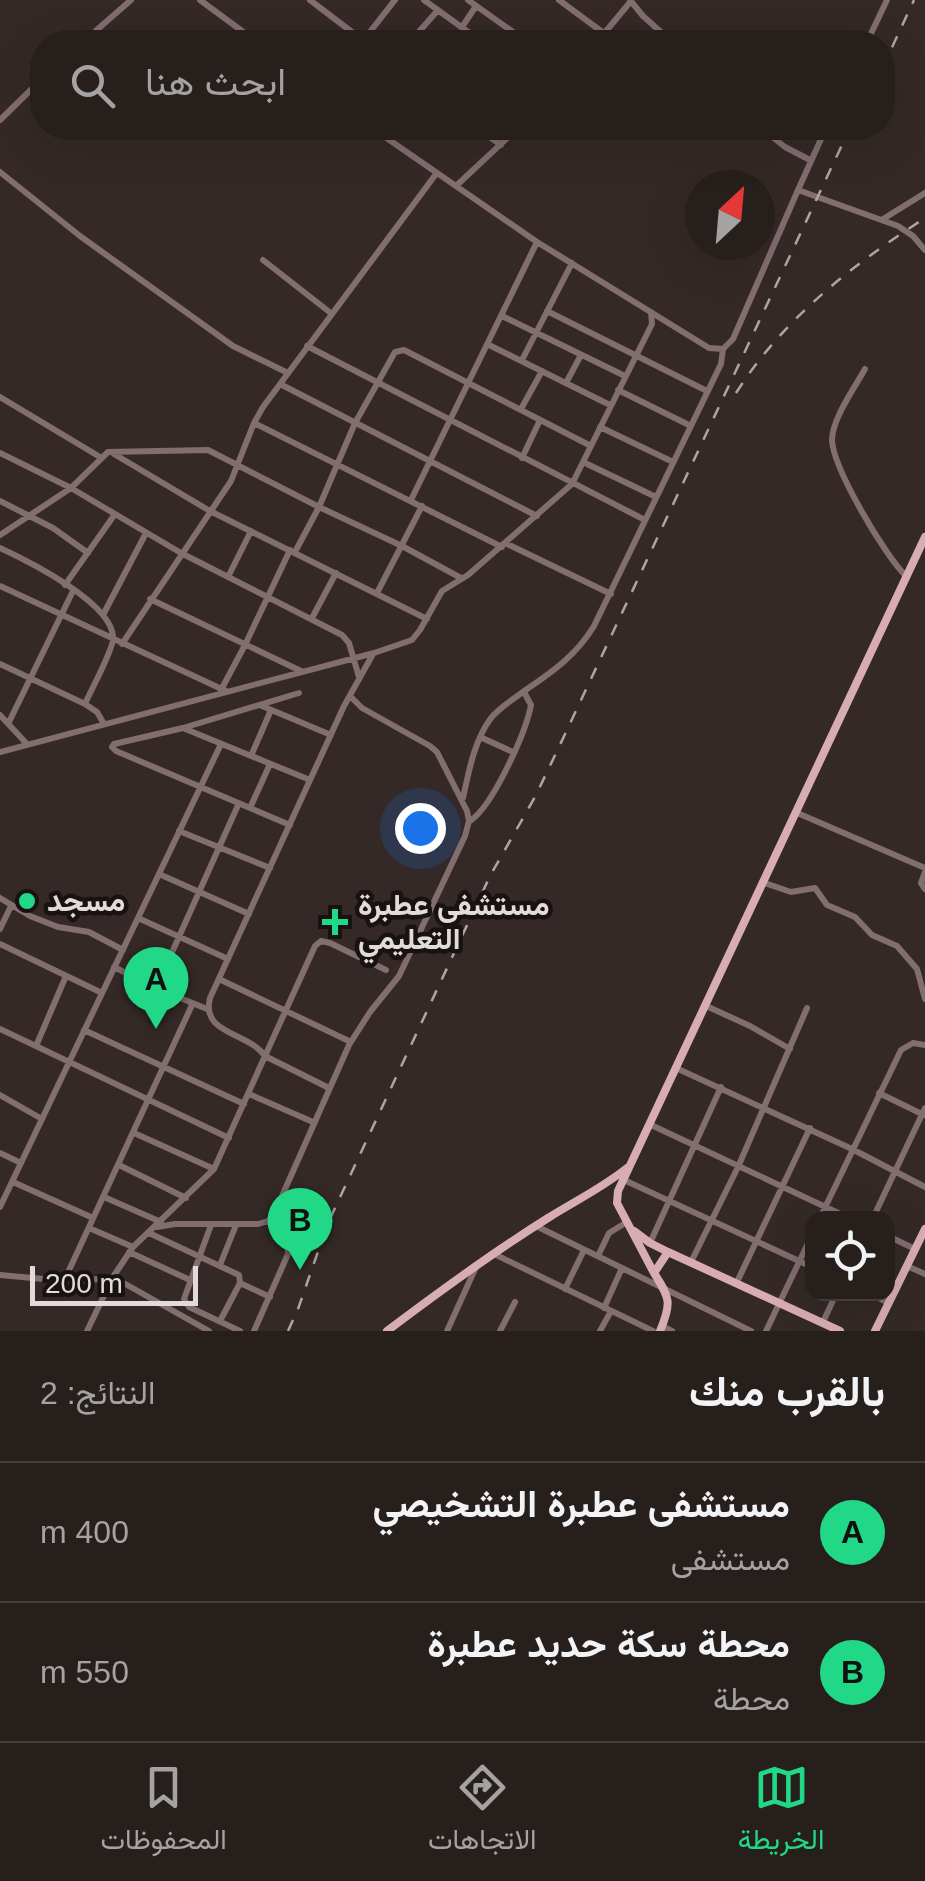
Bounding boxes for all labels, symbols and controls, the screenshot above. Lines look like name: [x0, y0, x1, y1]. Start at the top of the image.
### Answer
search box: [30, 30, 895, 140]
icon: search: [65, 58, 120, 113]
text: ابحث هنا: [145, 61, 286, 103]
north arrow: [685, 170, 775, 260]
your location: [395, 803, 446, 854]
place label: مسجد: [47, 884, 125, 918]
place label: مستشفى عطبرة التعليمي: [358, 888, 549, 964]
marker: مسجد: [16, 890, 38, 912]
marker: مستشفى عطبرة التعليمي: [322, 909, 348, 935]
pin: A: [124, 946, 188, 1029]
pin: B: [268, 1188, 332, 1270]
map controls: [805, 1211, 895, 1301]
button: locate: [805, 1211, 895, 1301]
scale bar: [30, 1261, 198, 1306]
text: 200 m: [45, 1268, 123, 1299]
text: بالقرب منك: [689, 1368, 885, 1415]
text: النتائج: 2: [40, 1375, 155, 1411]
text: مستشفى عطبرة التشخيصي: [373, 1483, 790, 1525]
text: 400 m: [40, 1514, 129, 1550]
text: A: [841, 1514, 864, 1550]
text: مستشفى: [671, 1541, 790, 1577]
text: محطة سكة حديد عطبرة: [427, 1623, 790, 1665]
text: 550 m: [40, 1654, 129, 1690]
text: B: [841, 1654, 864, 1690]
text: محطة: [713, 1681, 790, 1717]
tab: المحفوظات: [101, 1760, 227, 1864]
tab: الاتجاهات: [428, 1760, 537, 1864]
tab: الخريطة: [738, 1760, 824, 1864]

